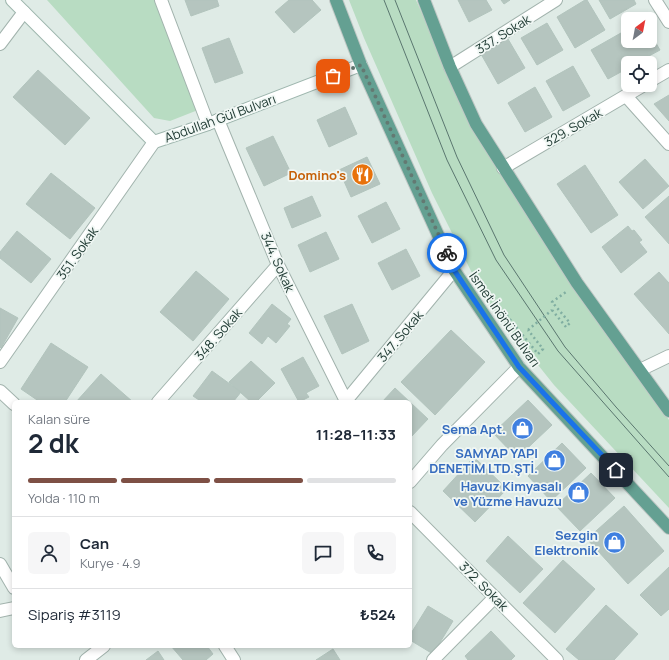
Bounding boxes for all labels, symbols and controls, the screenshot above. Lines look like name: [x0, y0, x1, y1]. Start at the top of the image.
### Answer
street label: 337. Sokak: [472, 10, 534, 58]
north arrow: [621, 12, 657, 48]
map controls: [621, 12, 657, 92]
button: locate: [621, 56, 657, 92]
pin: [316, 59, 350, 93]
icon: bag: [322, 65, 344, 87]
street label: Abdullah Gül Bulvarı: [162, 89, 278, 147]
street label: 329. Sokak: [541, 103, 606, 151]
restaurant icon: Domino's: [349, 162, 375, 188]
place label: Domino's: [288, 166, 346, 184]
street label: 351. Sokak: [52, 222, 102, 283]
street label: 344. Sokak: [257, 229, 299, 295]
courier: [427, 233, 467, 273]
icon: bike: [436, 242, 458, 264]
street label: İsmet İnönü Bulvarı: [465, 268, 545, 370]
street label: 348. Sokak: [190, 303, 246, 364]
street label: 347. Sokak: [373, 306, 427, 366]
text: Kalan süre: [28, 410, 90, 428]
shop icon: Sema Apt.: [509, 416, 535, 442]
place label: Sema Apt.: [442, 420, 506, 438]
text: 11:28–11:33: [316, 424, 396, 445]
text: 2 dk: [28, 425, 79, 461]
place label: SAMYAP YAPI DENETİM LTD.ŞTİ.: [429, 444, 538, 477]
shop icon: SAMYAP YAPI DENETİM LTD.ŞTİ.: [541, 447, 567, 473]
pin: [599, 453, 633, 487]
icon: home: [605, 459, 627, 481]
place label: Havuz Kimyasalı ve Yüzme Havuzu: [453, 477, 562, 510]
shop icon: Havuz Kimyasalı ve Yüzme Havuzu: [565, 480, 591, 506]
text: Yolda · 110 m: [28, 489, 100, 507]
place label: Sezgin Elektronik: [534, 526, 599, 559]
shop icon: Sezgin Elektronik: [601, 529, 627, 555]
button: person: [28, 532, 70, 574]
button: chat: [302, 532, 344, 574]
button: phone: [354, 532, 396, 574]
text: Can: [80, 533, 109, 554]
text: Kurye · 4.9: [80, 554, 141, 572]
street label: 372. Sokak: [455, 557, 513, 615]
text: Sipariş #3119: [28, 604, 121, 625]
text: ₺524: [360, 604, 396, 625]

